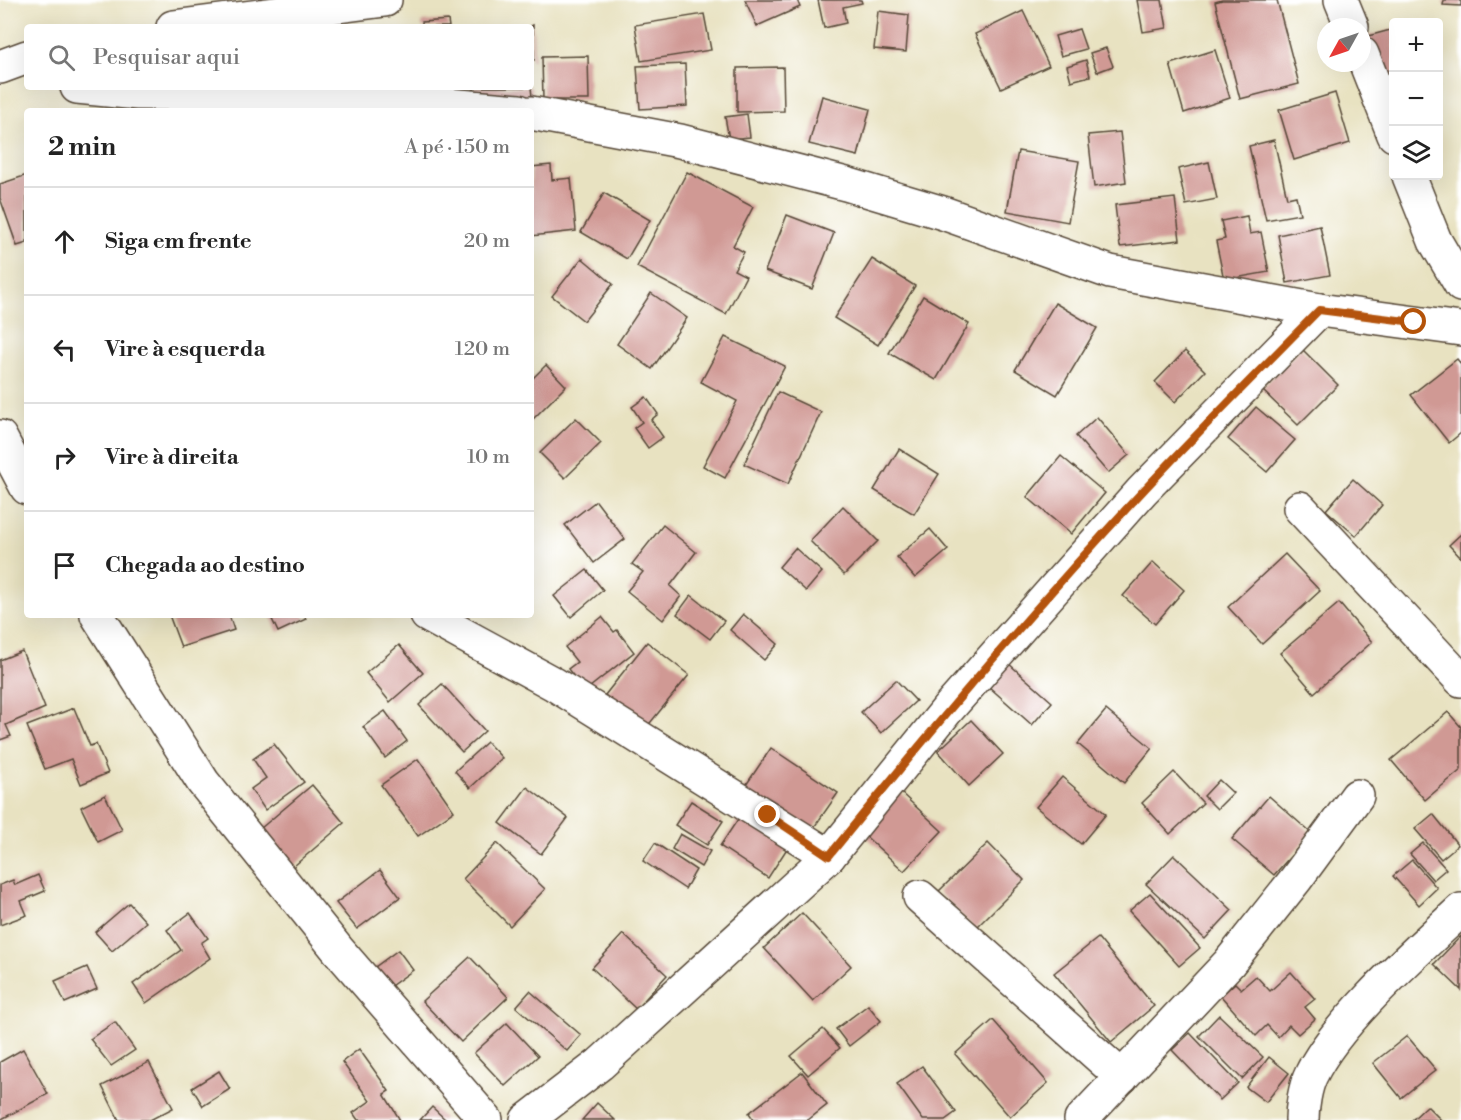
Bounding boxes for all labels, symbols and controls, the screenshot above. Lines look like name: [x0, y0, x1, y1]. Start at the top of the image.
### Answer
north arrow: [1317, 18, 1371, 72]
map controls: [1389, 18, 1443, 180]
button: +: [1389, 18, 1443, 72]
search box: [24, 24, 534, 90]
icon: search: [45, 41, 78, 74]
text: Pesquisar aqui: [93, 44, 240, 71]
button: −: [1389, 72, 1443, 126]
button: layers: [1389, 126, 1443, 180]
text: 2 min: [48, 131, 116, 163]
text: A pé · 150 m: [404, 135, 510, 160]
icon: ahead: [48, 225, 81, 258]
text: Siga em frente: [105, 228, 252, 255]
text: 20 m: [464, 229, 510, 254]
route start: [1400, 308, 1426, 334]
icon: left: [48, 333, 81, 366]
text: Vire à esquerda: [105, 336, 265, 363]
text: 120 m: [455, 337, 510, 362]
icon: right: [48, 441, 81, 474]
text: Vire à direita: [105, 444, 239, 471]
text: 10 m: [467, 445, 510, 470]
icon: arrive: [48, 549, 81, 582]
text: Chegada ao destino: [105, 552, 305, 579]
route end: [754, 801, 780, 827]

